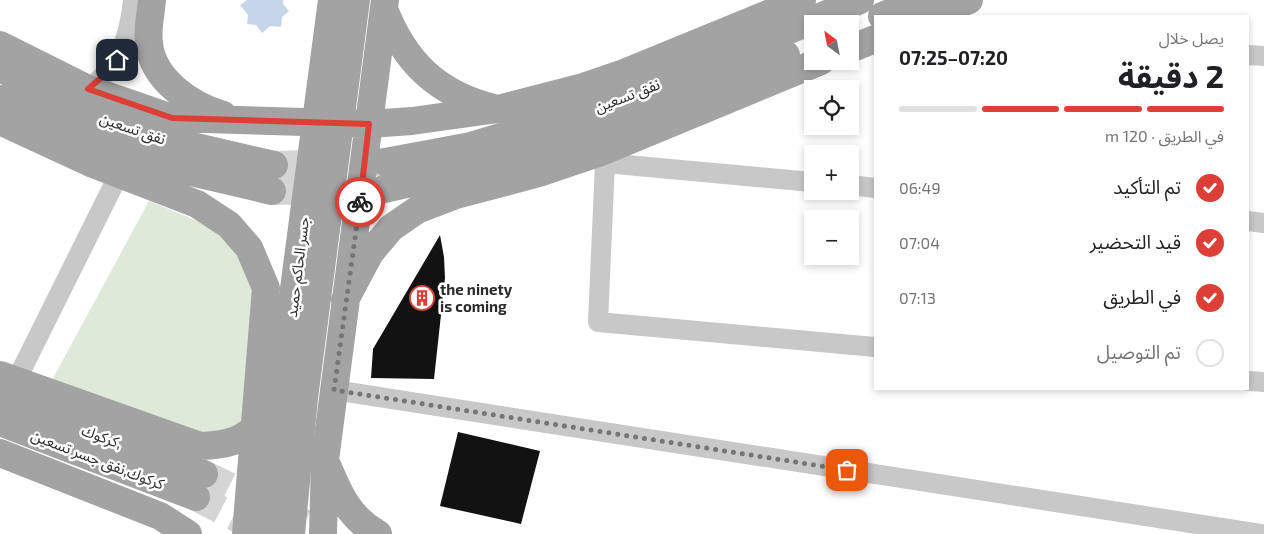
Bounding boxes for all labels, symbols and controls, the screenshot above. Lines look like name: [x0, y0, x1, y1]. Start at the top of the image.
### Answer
north arrow: [804, 15, 859, 70]
map controls: [804, 15, 859, 265]
text: يصل خلال: [1159, 28, 1224, 47]
pin: [96, 39, 138, 81]
icon: home: [103, 46, 131, 74]
text: 07:20–07:25: [899, 46, 1008, 69]
text: 2 دقيقة: [1118, 56, 1224, 94]
street label: نفق تسعين: [592, 74, 663, 118]
button: locate: [804, 80, 859, 135]
street label: نفق تسعين: [97, 108, 168, 150]
text: في الطريق · 120 m: [1105, 126, 1224, 145]
button: +: [804, 145, 859, 200]
icon: check: [1196, 174, 1224, 202]
text: تم التأكيد: [1113, 175, 1181, 198]
courier: [335, 177, 385, 227]
text: 06:49: [899, 178, 941, 197]
icon: bike: [346, 188, 374, 216]
button: −: [804, 210, 859, 265]
street label: جسر الحاكم حميد: [282, 215, 315, 319]
icon: check: [1196, 229, 1224, 257]
text: قيد التحضير: [1090, 230, 1181, 253]
text: 07:04: [899, 233, 940, 252]
place label: the ninety is coming: [440, 280, 513, 315]
icon: check: [1196, 284, 1224, 312]
building icon: the ninety is coming: [409, 285, 435, 311]
text: في الطريق: [1103, 285, 1181, 308]
text: 07:13: [899, 288, 936, 307]
text: تم التوصيل: [1097, 340, 1181, 363]
street label: كركوك,: [79, 420, 125, 452]
street label: كركوك,نفق جسر تسعين: [28, 425, 168, 495]
pin: [826, 449, 868, 491]
icon: bag: [833, 456, 861, 484]

